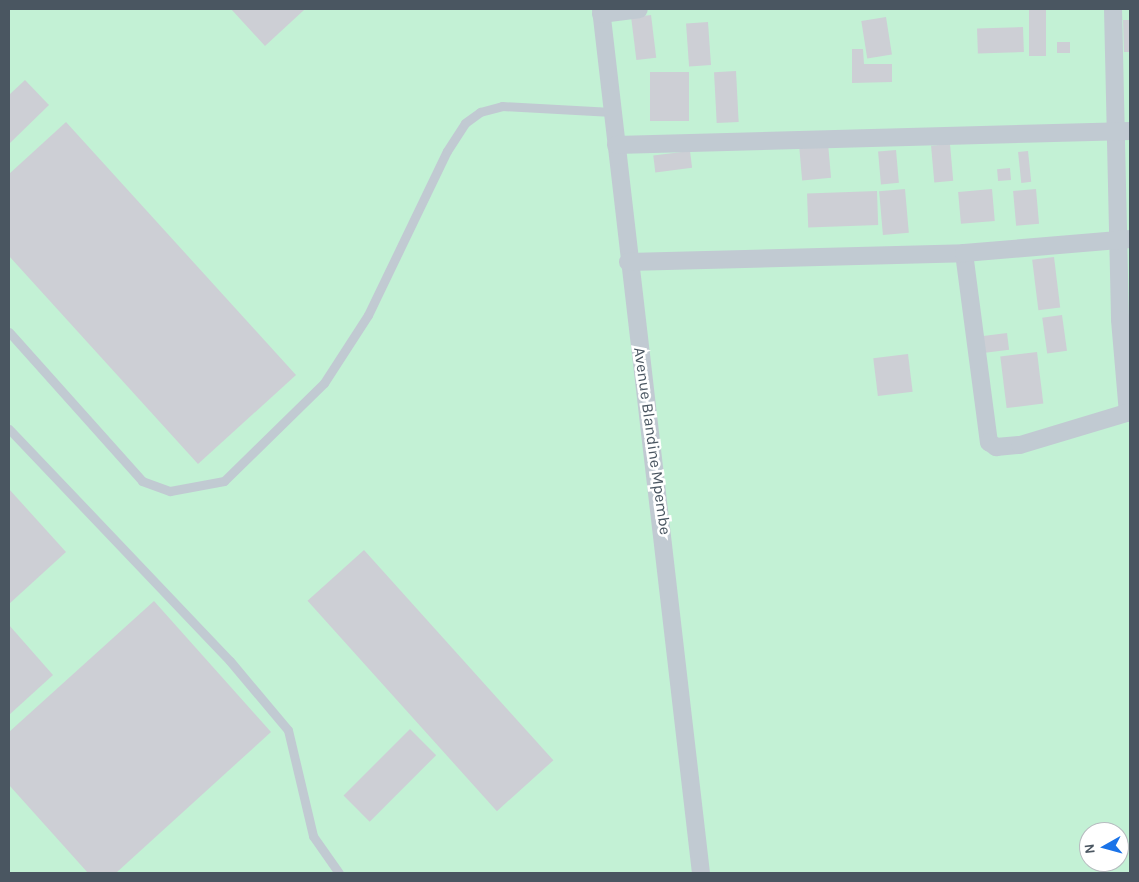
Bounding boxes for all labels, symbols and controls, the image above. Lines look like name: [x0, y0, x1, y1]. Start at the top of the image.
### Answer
street label: Avenue Blandine Mpembe: [629, 346, 675, 536]
north arrow: [1079, 822, 1129, 872]
text: N: [1081, 843, 1099, 855]

